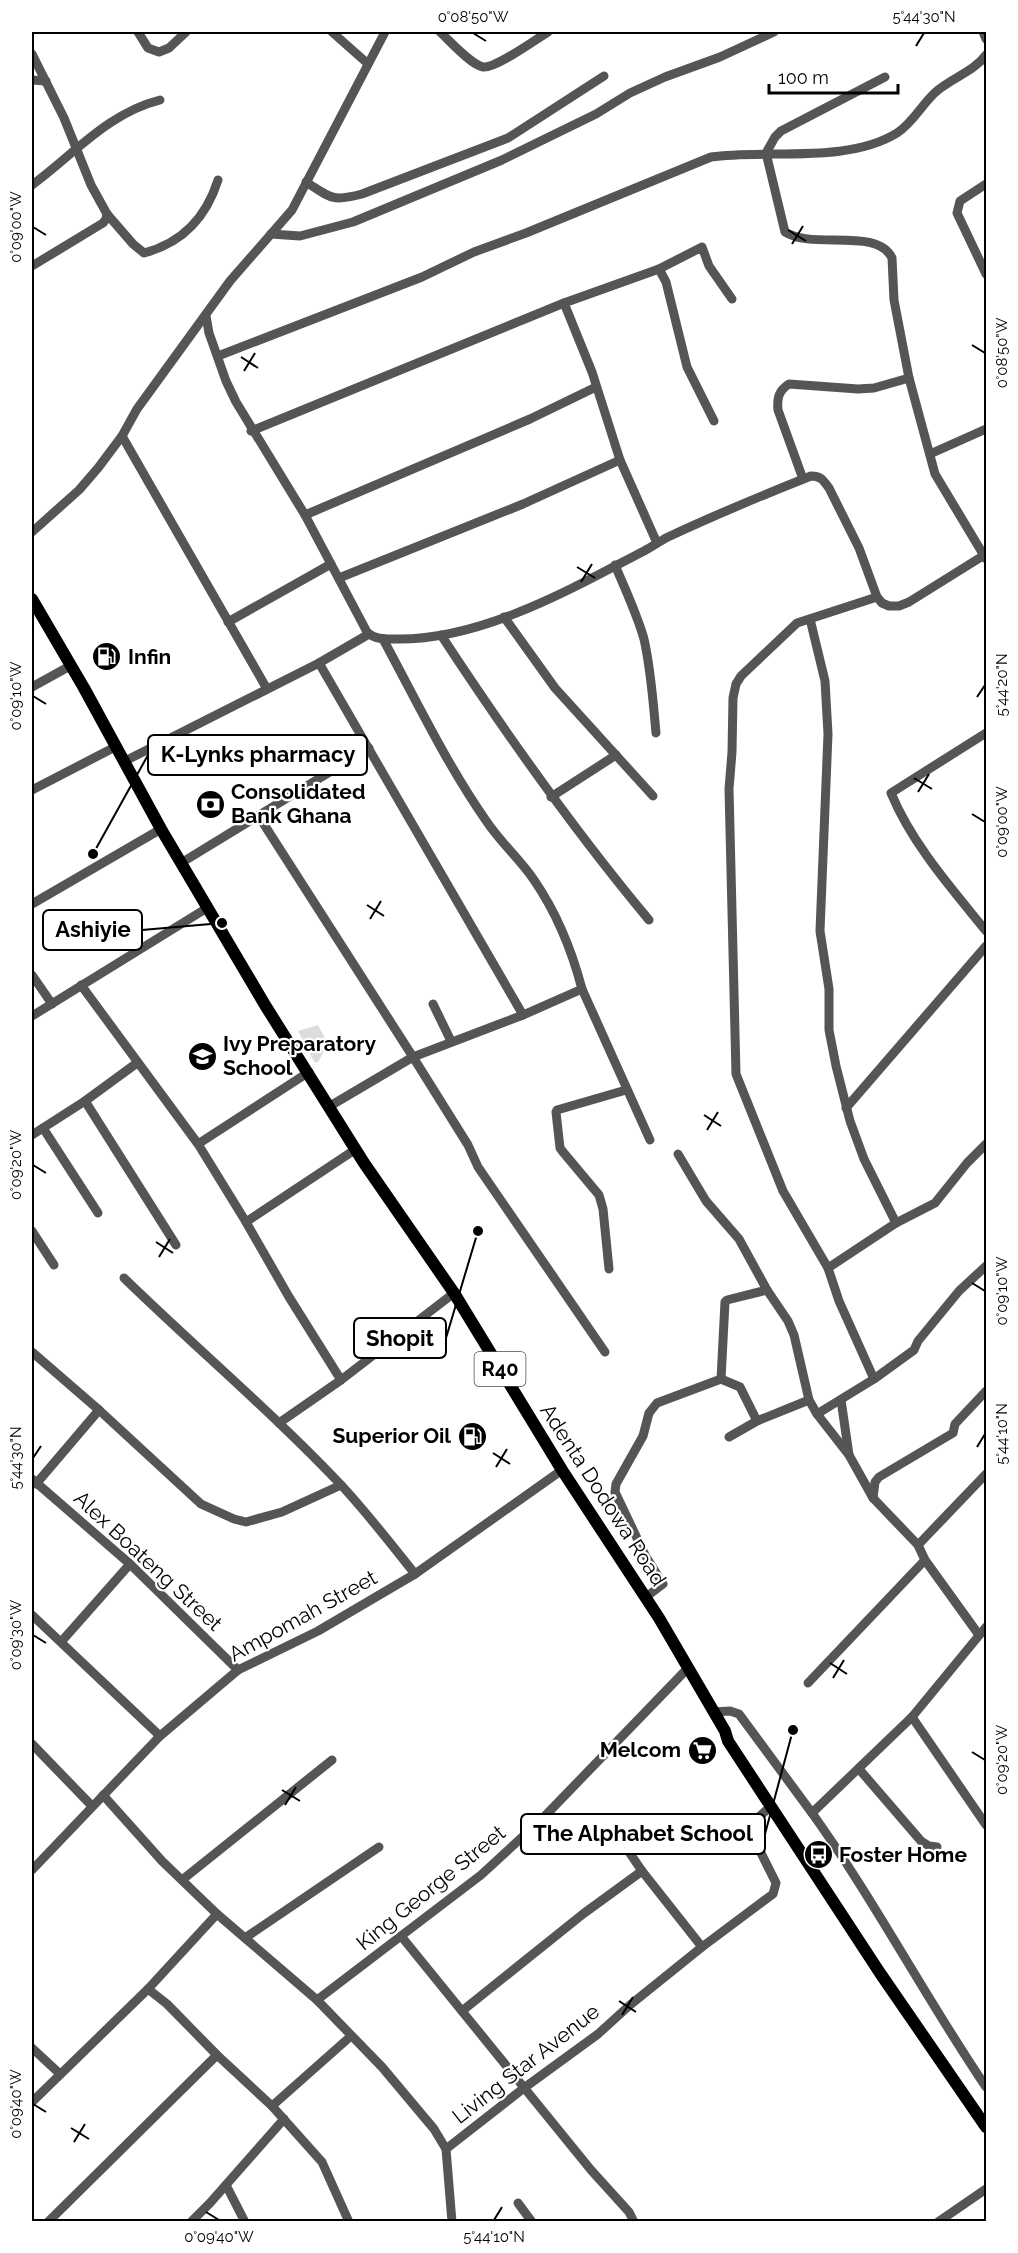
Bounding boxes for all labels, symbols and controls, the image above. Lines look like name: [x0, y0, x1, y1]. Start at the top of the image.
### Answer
text: 0°08'50"W: [438, 8, 509, 26]
text: 5°44'30"N: [892, 8, 956, 26]
scale bar: [769, 57, 898, 95]
text: 100 m: [778, 67, 829, 88]
text: 0°09'00"W: [7, 191, 25, 263]
text: 0°08'50"W: [993, 317, 1011, 388]
fuel station icon: Infin: [91, 641, 123, 673]
place label: Infin: [128, 644, 171, 669]
text: 5°44'20"N: [993, 653, 1011, 717]
text: 0°09'10"W: [7, 661, 25, 730]
callout: K-Lynks pharmacy: [148, 735, 367, 775]
text: K-Lynks pharmacy: [161, 741, 355, 767]
place label: Consolidated Bank Ghana: [231, 779, 365, 828]
text: 0°09'00"W: [993, 786, 1011, 858]
bank icon: Consolidated Bank Ghana: [194, 788, 226, 820]
callout: Ashiyie: [43, 910, 142, 950]
text: Ashiyie: [55, 916, 131, 942]
place label: Ivy Preparatory School: [223, 1031, 376, 1080]
school or university icon: Ivy Preparatory School: [186, 1040, 218, 1072]
text: 0°09'20"W: [7, 1130, 25, 1200]
text: 0°09'10"W: [993, 1256, 1011, 1325]
callout: Shopit: [354, 1318, 446, 1358]
text: Shopit: [366, 1325, 435, 1351]
road number: R40: [474, 1352, 526, 1386]
street label: Adenta Dodowa Road: [535, 1399, 672, 1590]
text: 5°44'10"N: [993, 1403, 1011, 1465]
fuel station icon: Superior Oil: [456, 1420, 488, 1452]
place label: Superior Oil: [333, 1423, 451, 1448]
text: 5°44'30"N: [7, 1426, 25, 1490]
street label: Alex Boateng Street: [69, 1485, 228, 1636]
street label: Ampomah Street: [224, 1565, 381, 1667]
text: 0°09'30"W: [7, 1600, 25, 1670]
text: 0°09'20"W: [993, 1725, 1011, 1795]
supermarket icon: Melcom: [686, 1734, 718, 1766]
place label: Melcom: [600, 1737, 681, 1762]
callout: The Alphabet School: [521, 1814, 765, 1854]
street label: King George Street: [351, 1820, 510, 1955]
text: The Alphabet School: [533, 1820, 754, 1846]
bus stop icon: Foster Home: [802, 1839, 834, 1871]
place label: Foster Home: [839, 1842, 967, 1867]
street label: Living Star Avenue: [447, 1999, 604, 2129]
text: 0°09'40"W: [7, 2069, 25, 2139]
text: 0°09'40"W: [184, 2228, 254, 2246]
text: 5°44'10"N: [463, 2228, 525, 2246]

